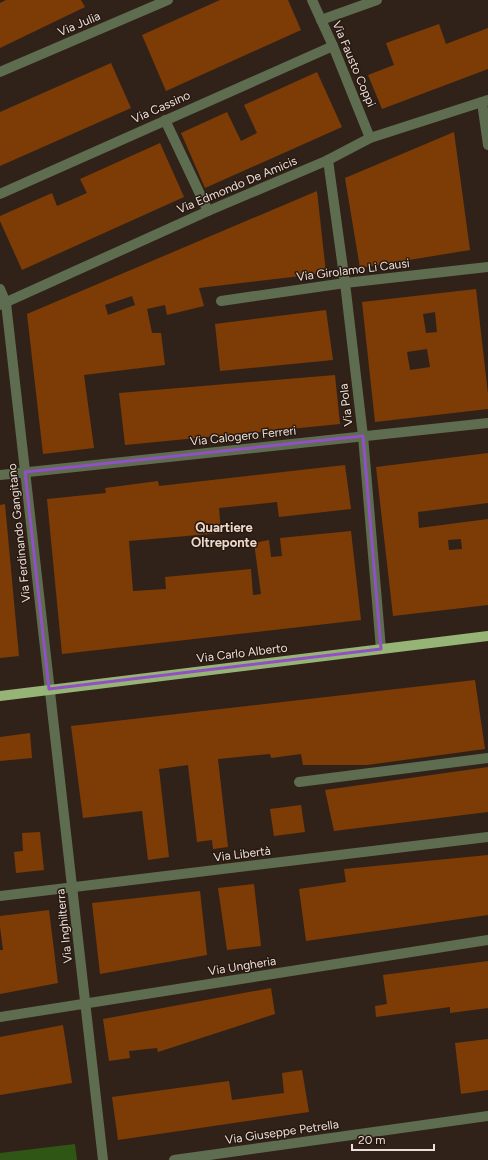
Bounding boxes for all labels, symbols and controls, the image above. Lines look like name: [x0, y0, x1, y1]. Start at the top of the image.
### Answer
street label: Via Julia: [56, 9, 102, 39]
street label: Via Fausto Coppi: [330, 19, 378, 109]
street label: Via Cassino: [130, 88, 192, 126]
street label: Via Edmondo De Amicis: [175, 153, 299, 217]
street label: Via Girolamo Li Causi: [296, 256, 410, 284]
street label: Via Pola: [336, 383, 356, 427]
street label: Via Calogero Ferreri: [189, 423, 297, 449]
street label: Via Ferdinando Gangitano: [5, 463, 33, 603]
district label: Quartiere Oltreponte: [191, 520, 257, 550]
street label: Via Carlo Alberto: [196, 640, 288, 666]
street label: Via Libertà: [213, 844, 271, 864]
street label: Via Inghilterra: [53, 888, 75, 964]
street label: Via Ungheria: [207, 954, 277, 978]
street label: Via Giuseppe Petrella: [224, 1117, 340, 1147]
scale bar: [352, 1126, 434, 1152]
text: 20 m: [358, 1133, 386, 1147]

